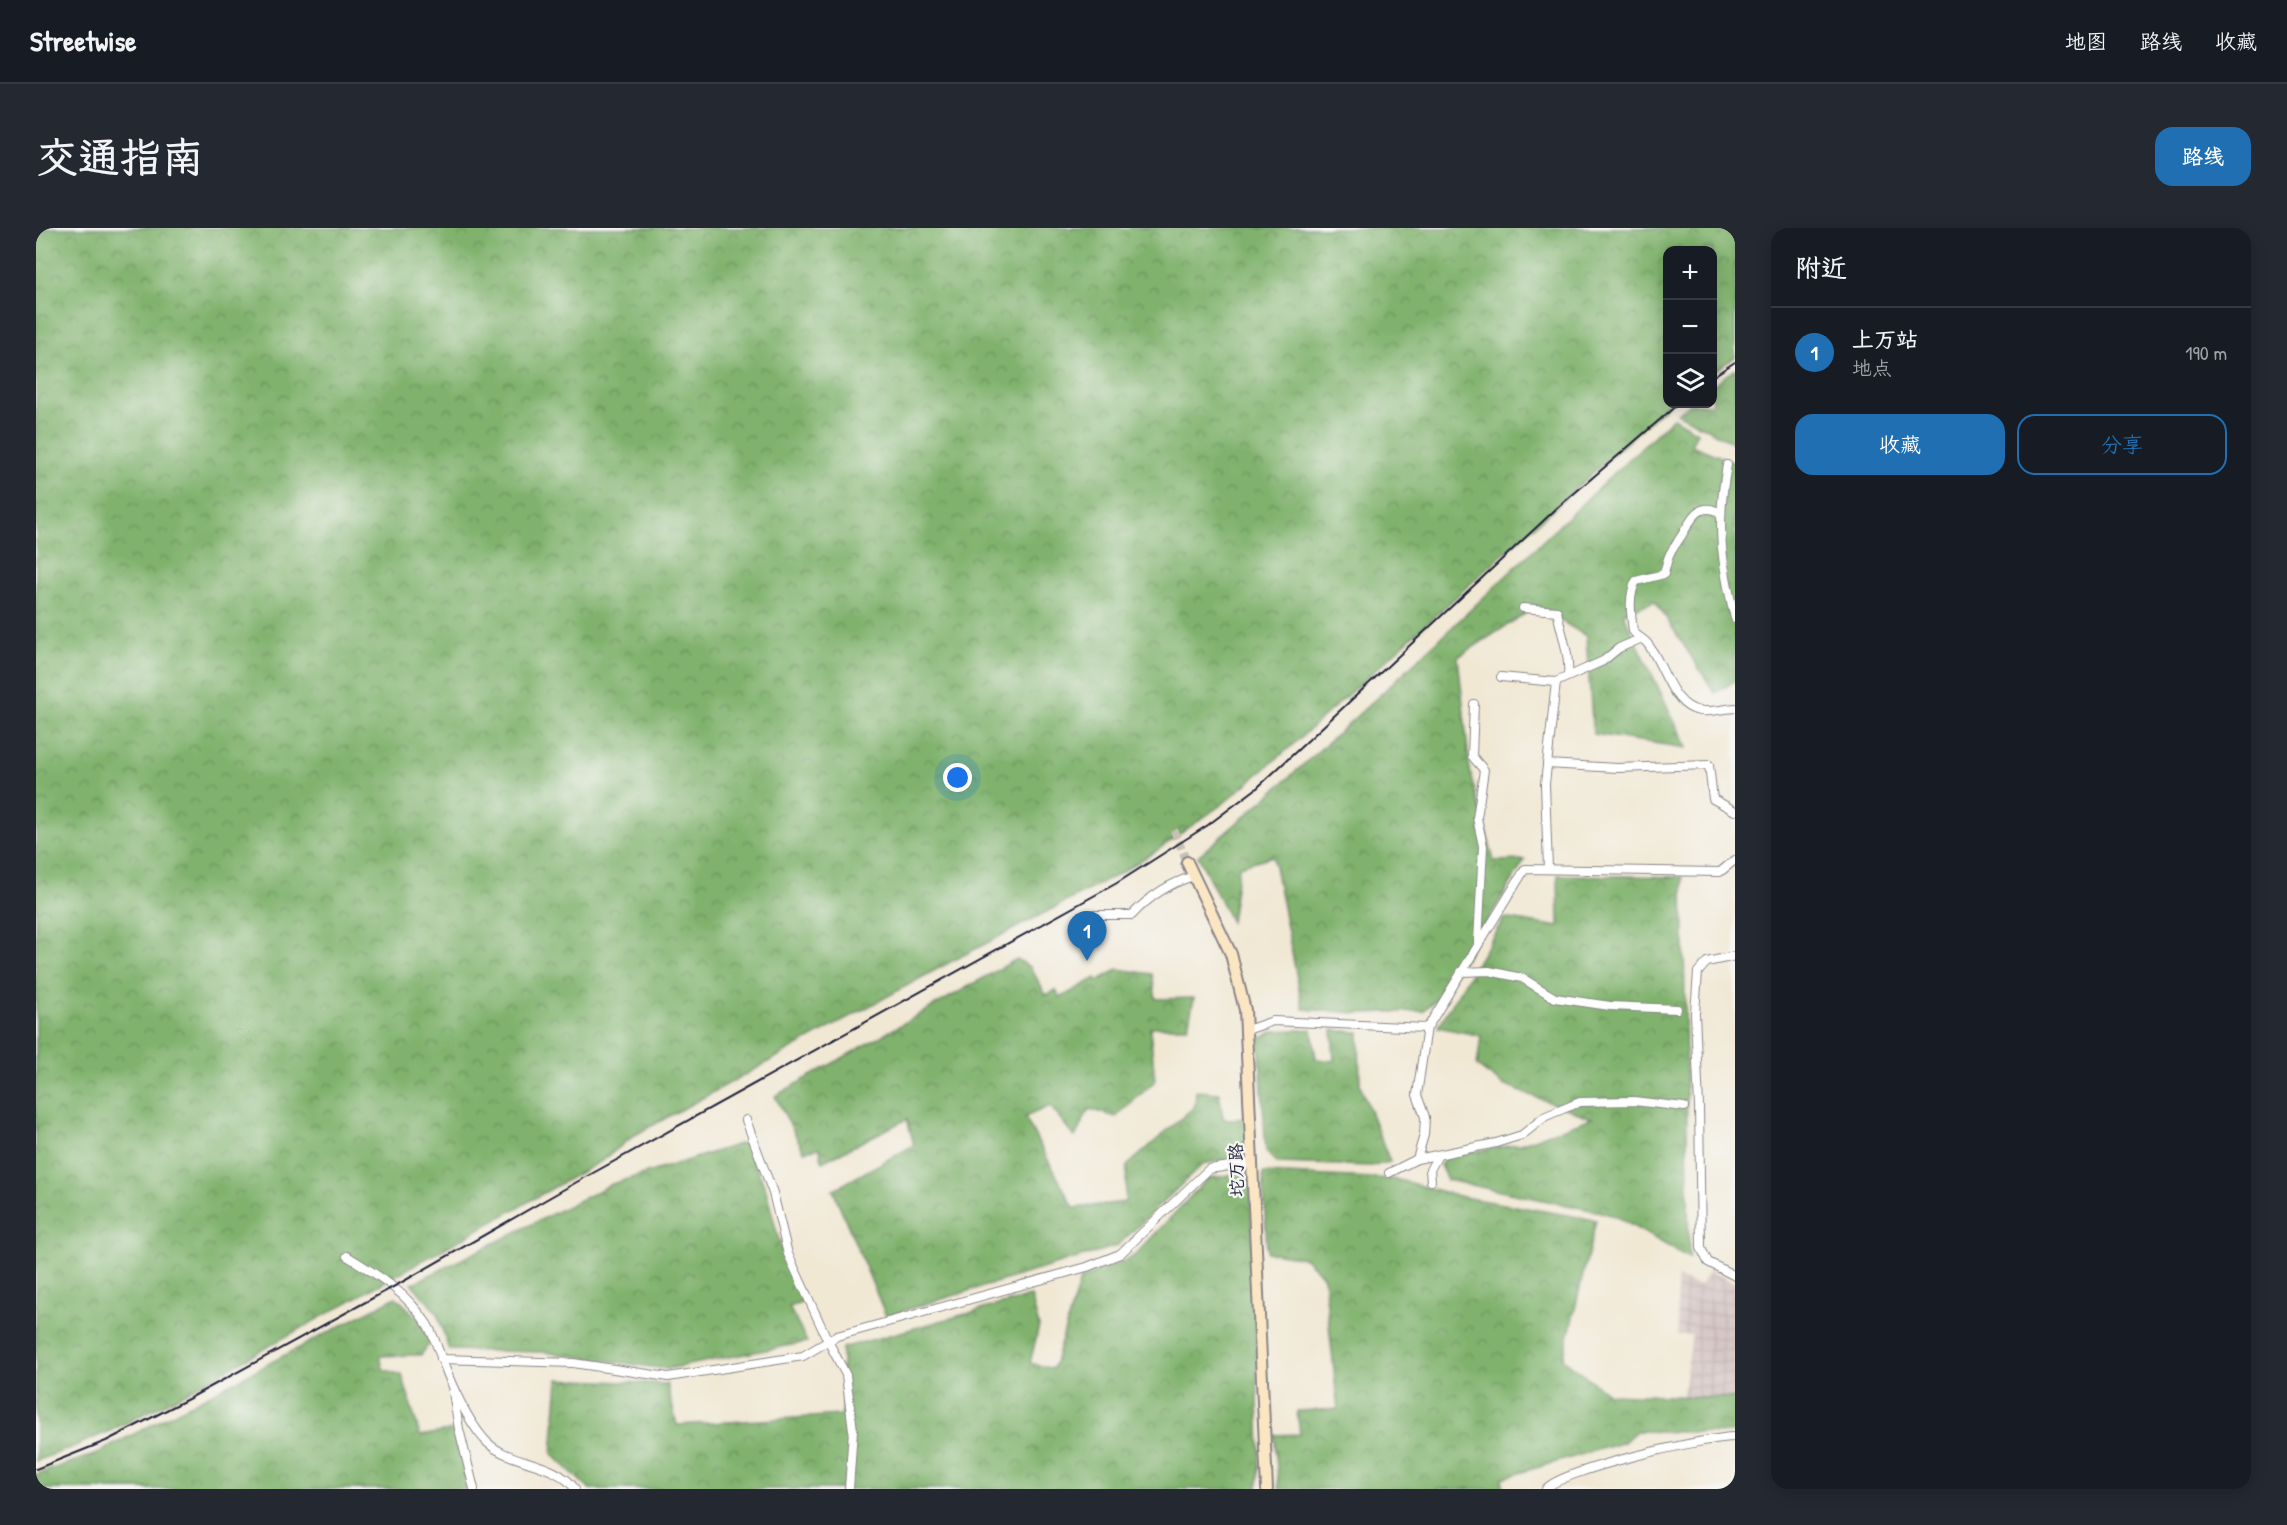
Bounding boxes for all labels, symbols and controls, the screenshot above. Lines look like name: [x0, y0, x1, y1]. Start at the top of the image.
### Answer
text: Streetwise: [30, 22, 136, 60]
text: 地图: [2065, 27, 2107, 56]
text: 路线: [2140, 27, 2182, 56]
text: 收藏: [2215, 27, 2257, 56]
button: 路线: [2155, 127, 2251, 186]
text: 交通指南: [36, 128, 204, 185]
map controls: [1663, 246, 1717, 408]
button: +: [1663, 246, 1717, 300]
text: 附近: [1795, 250, 1847, 285]
button: −: [1663, 300, 1717, 354]
text: 上万站: [1852, 324, 1918, 354]
text: 1: [1811, 339, 1818, 366]
text: 190 m: [2185, 339, 2227, 366]
button: layers: [1663, 354, 1717, 408]
text: 地点: [1852, 354, 1892, 381]
button: 收藏: [1795, 414, 2005, 475]
button: 分享: [2017, 414, 2227, 475]
your location: [943, 763, 972, 792]
pin: 1: [1068, 912, 1106, 961]
street label: 坨万路: [1223, 1143, 1249, 1197]

